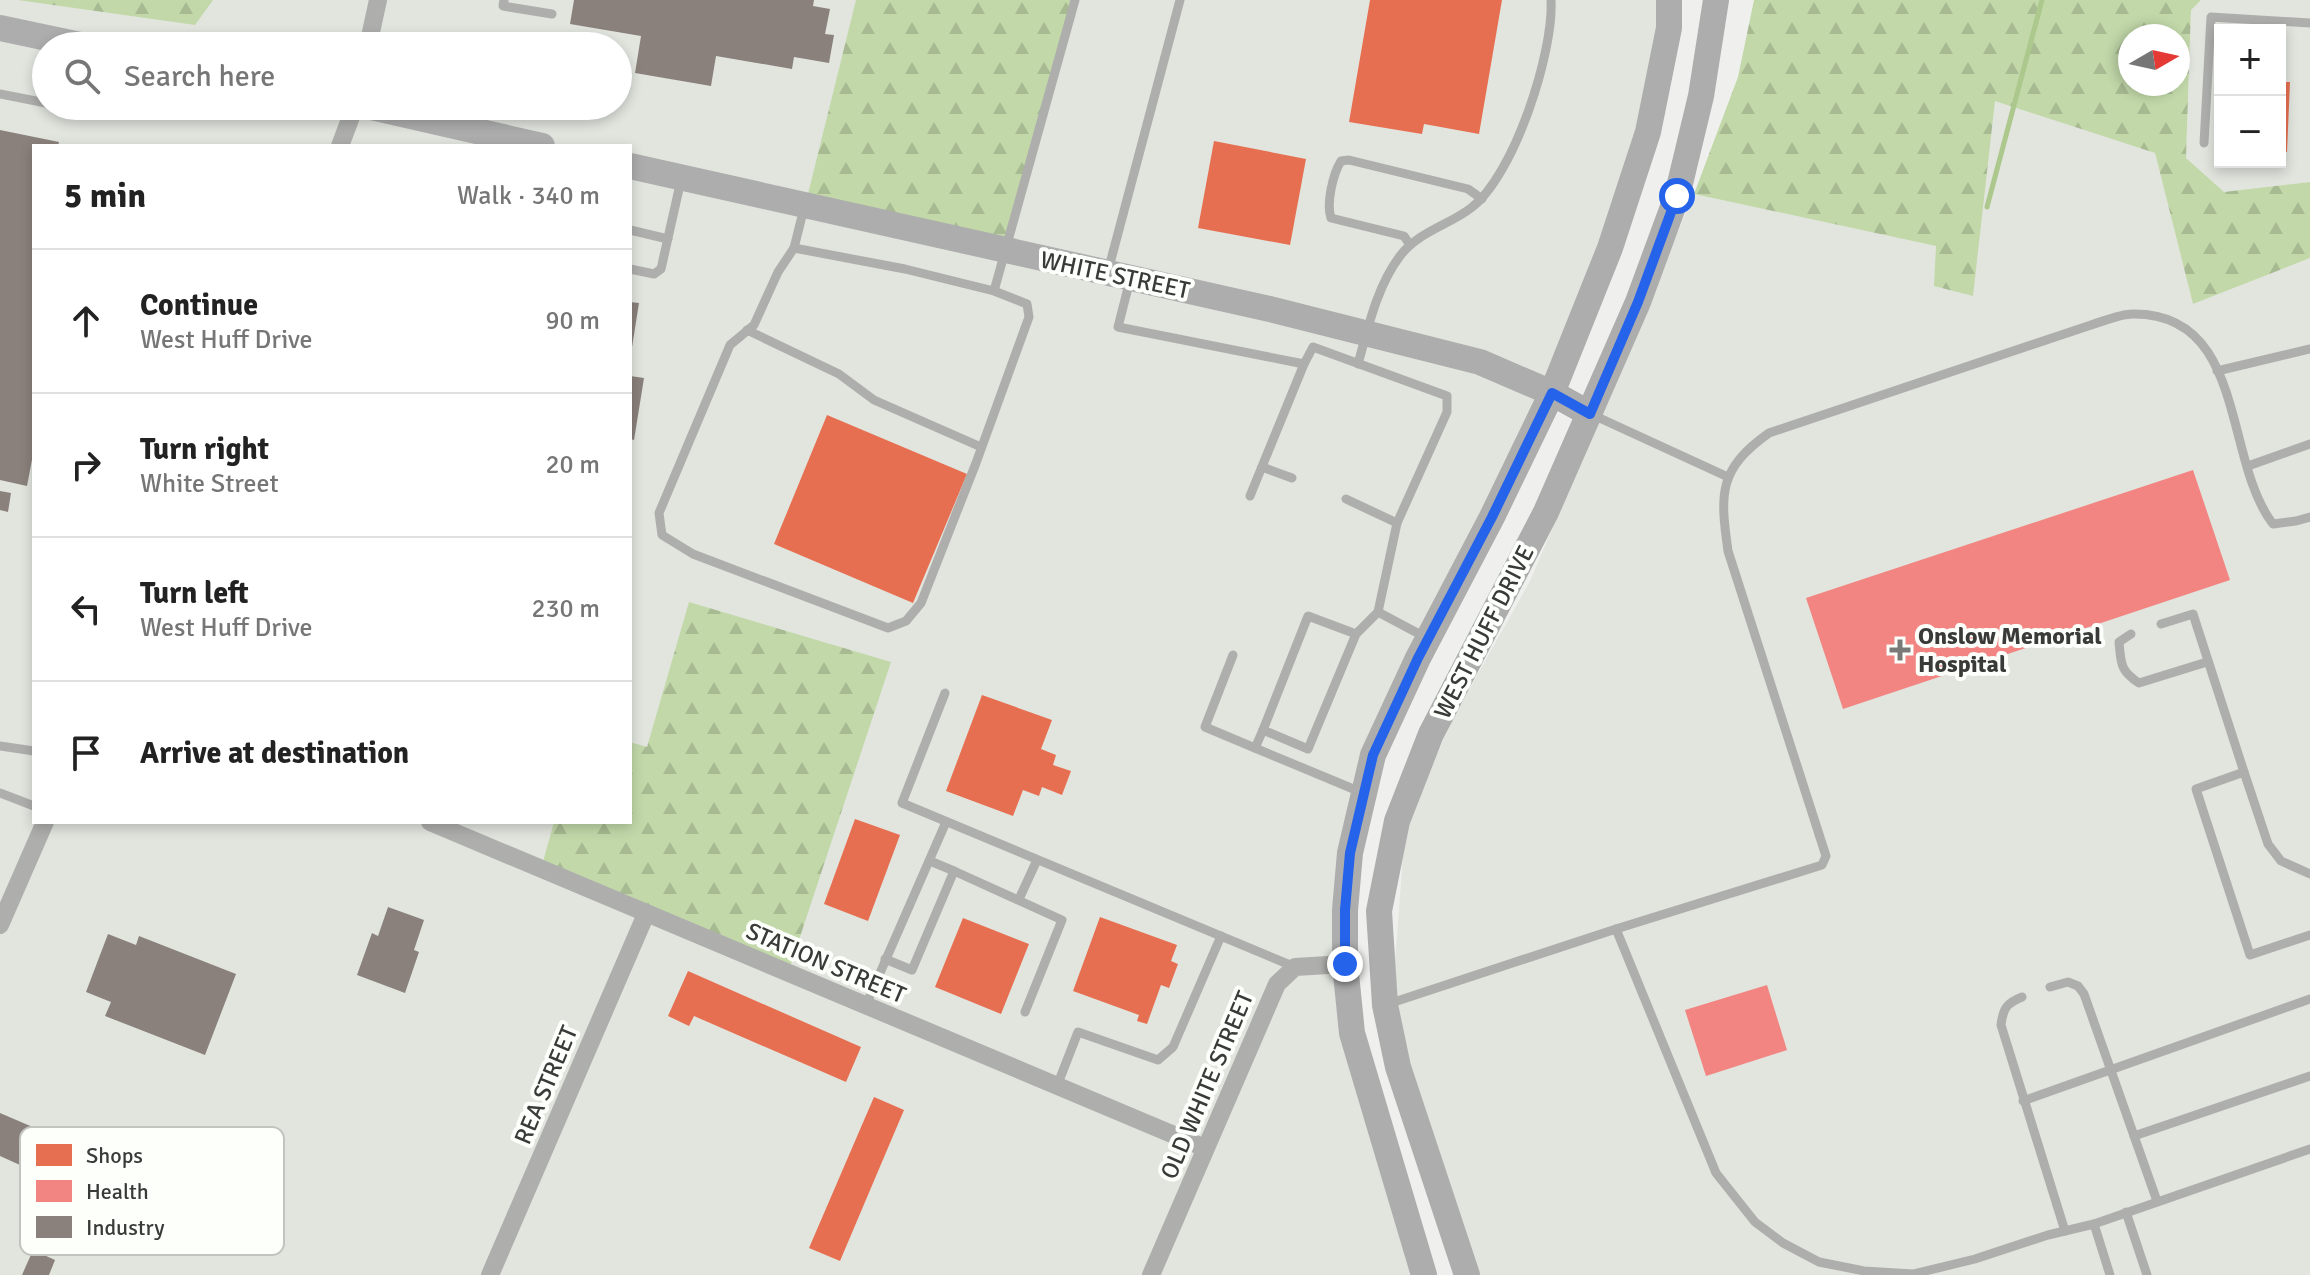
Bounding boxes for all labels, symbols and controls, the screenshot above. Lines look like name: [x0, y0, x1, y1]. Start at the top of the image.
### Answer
north arrow: [2118, 24, 2190, 96]
map controls: [2214, 24, 2286, 168]
button: +: [2214, 24, 2286, 96]
search box: [32, 32, 632, 120]
icon: search: [60, 54, 104, 98]
text: Search here: [124, 58, 275, 95]
button: −: [2214, 96, 2286, 168]
text: 5 min: [64, 175, 146, 217]
route start: [1659, 178, 1695, 214]
text: Walk · 340 m: [457, 180, 600, 212]
street label: WHITE STREET: [1037, 245, 1193, 306]
text: Continue: [140, 287, 258, 324]
icon: ahead: [64, 299, 108, 343]
text: 90 m: [545, 305, 600, 337]
text: West Huff Drive: [140, 324, 313, 356]
text: Turn right: [140, 431, 269, 468]
icon: right: [64, 443, 108, 487]
text: 20 m: [545, 449, 600, 481]
text: White Street: [140, 468, 279, 500]
street label: WEST HUFF DRIVE: [1427, 540, 1541, 724]
text: Turn left: [140, 575, 249, 612]
icon: left: [64, 587, 108, 631]
text: 230 m: [531, 593, 600, 625]
text: West Huff Drive: [140, 612, 313, 644]
place label: Onslow Memorial Hospital: [1918, 621, 2102, 679]
marker: Onslow Memorial Hospital: [1889, 639, 1911, 661]
icon: arrive: [64, 731, 108, 775]
text: Arrive at destination: [140, 735, 409, 772]
street label: STATION STREET: [742, 916, 910, 1010]
route end: [1327, 946, 1363, 982]
street label: OLD WHITE STREET: [1154, 986, 1260, 1183]
street label: REA STREET: [508, 1021, 584, 1149]
legend: [20, 1127, 284, 1255]
text: Shops: [86, 1142, 143, 1169]
text: Health: [86, 1178, 149, 1205]
text: Industry: [86, 1214, 165, 1241]

